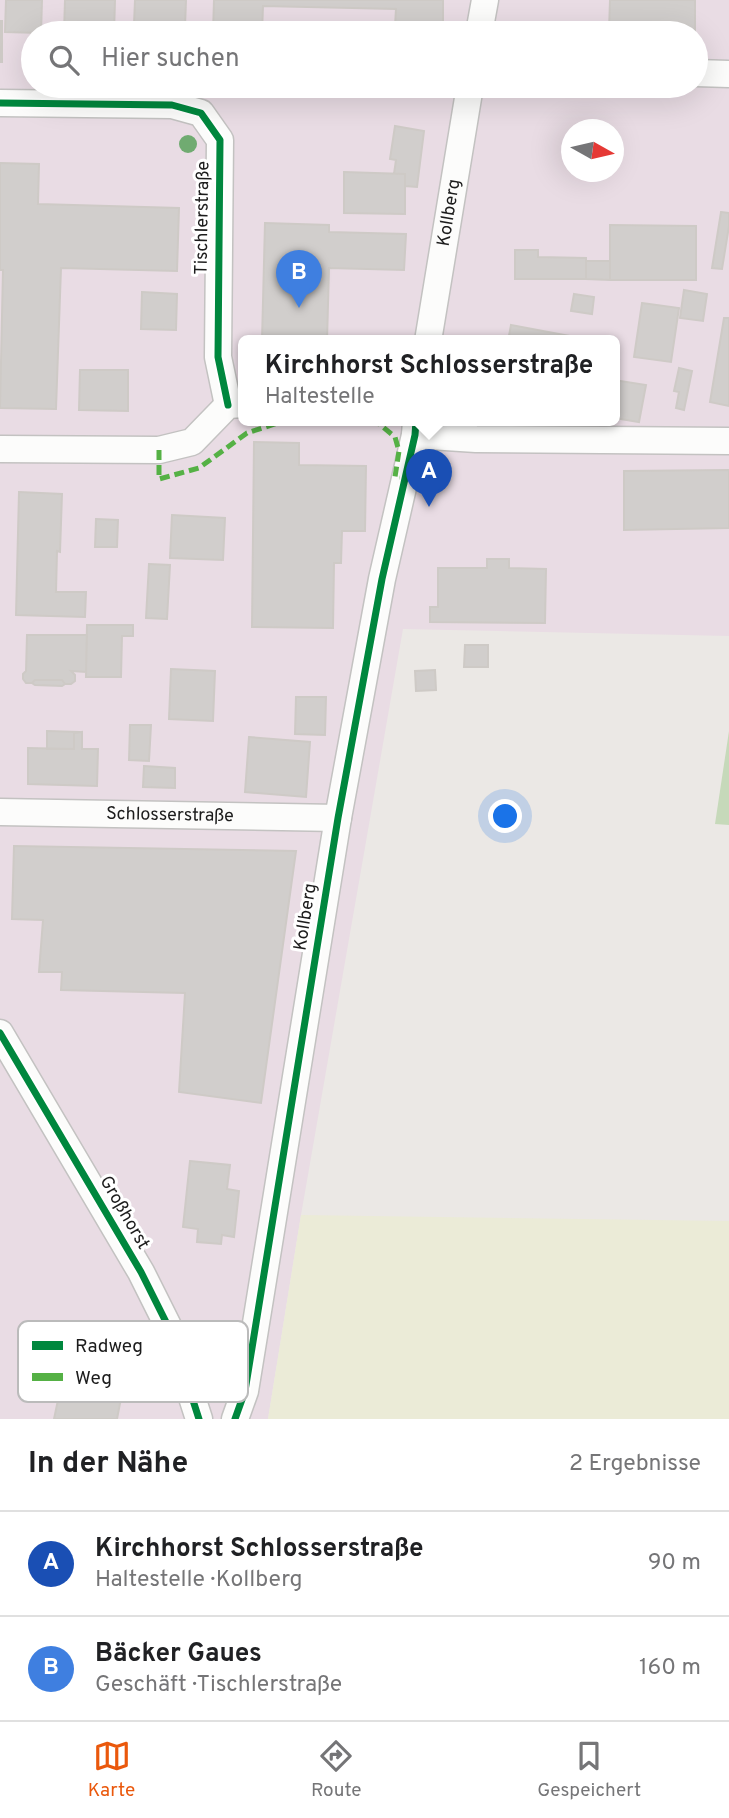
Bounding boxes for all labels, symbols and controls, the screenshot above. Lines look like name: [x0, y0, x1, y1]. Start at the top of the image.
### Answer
search box: [21, 21, 708, 98]
icon: search: [45, 41, 83, 79]
text: Hier suchen: [101, 43, 240, 76]
north arrow: [561, 119, 624, 182]
street label: Tischlerstraße: [191, 161, 215, 275]
street label: Kollberg: [432, 177, 466, 248]
pin: B: [276, 250, 322, 308]
popup: [238, 335, 620, 426]
text: Kirchhorst Schlosserstraße: [265, 350, 593, 383]
text: Haltestelle: [265, 383, 375, 412]
pin: A: [406, 449, 452, 507]
your location: [488, 799, 522, 833]
street label: Schlosserstraße: [106, 802, 234, 828]
street label: Kollberg: [289, 882, 323, 952]
street label: Großhorst: [94, 1172, 154, 1254]
legend: [18, 1321, 248, 1402]
text: Radweg: [75, 1335, 143, 1359]
text: Weg: [75, 1367, 112, 1391]
text: In der Nähe: [28, 1446, 188, 1483]
text: 2 Ergebnisse: [569, 1450, 701, 1479]
text: Kirchhorst Schlosserstraße: [95, 1533, 424, 1566]
text: A: [43, 1549, 59, 1578]
text: 90 m: [648, 1549, 701, 1578]
text: Haltestelle · Kollberg: [95, 1566, 302, 1595]
text: Bäcker Gaues: [95, 1638, 262, 1671]
text: B: [43, 1654, 59, 1683]
text: 160 m: [639, 1654, 701, 1683]
text: Geschäft · Tischlerstraße: [95, 1671, 342, 1700]
tab: Karte: [88, 1737, 135, 1803]
tab: Route: [311, 1737, 362, 1803]
tab: Gespeichert: [537, 1737, 641, 1803]

